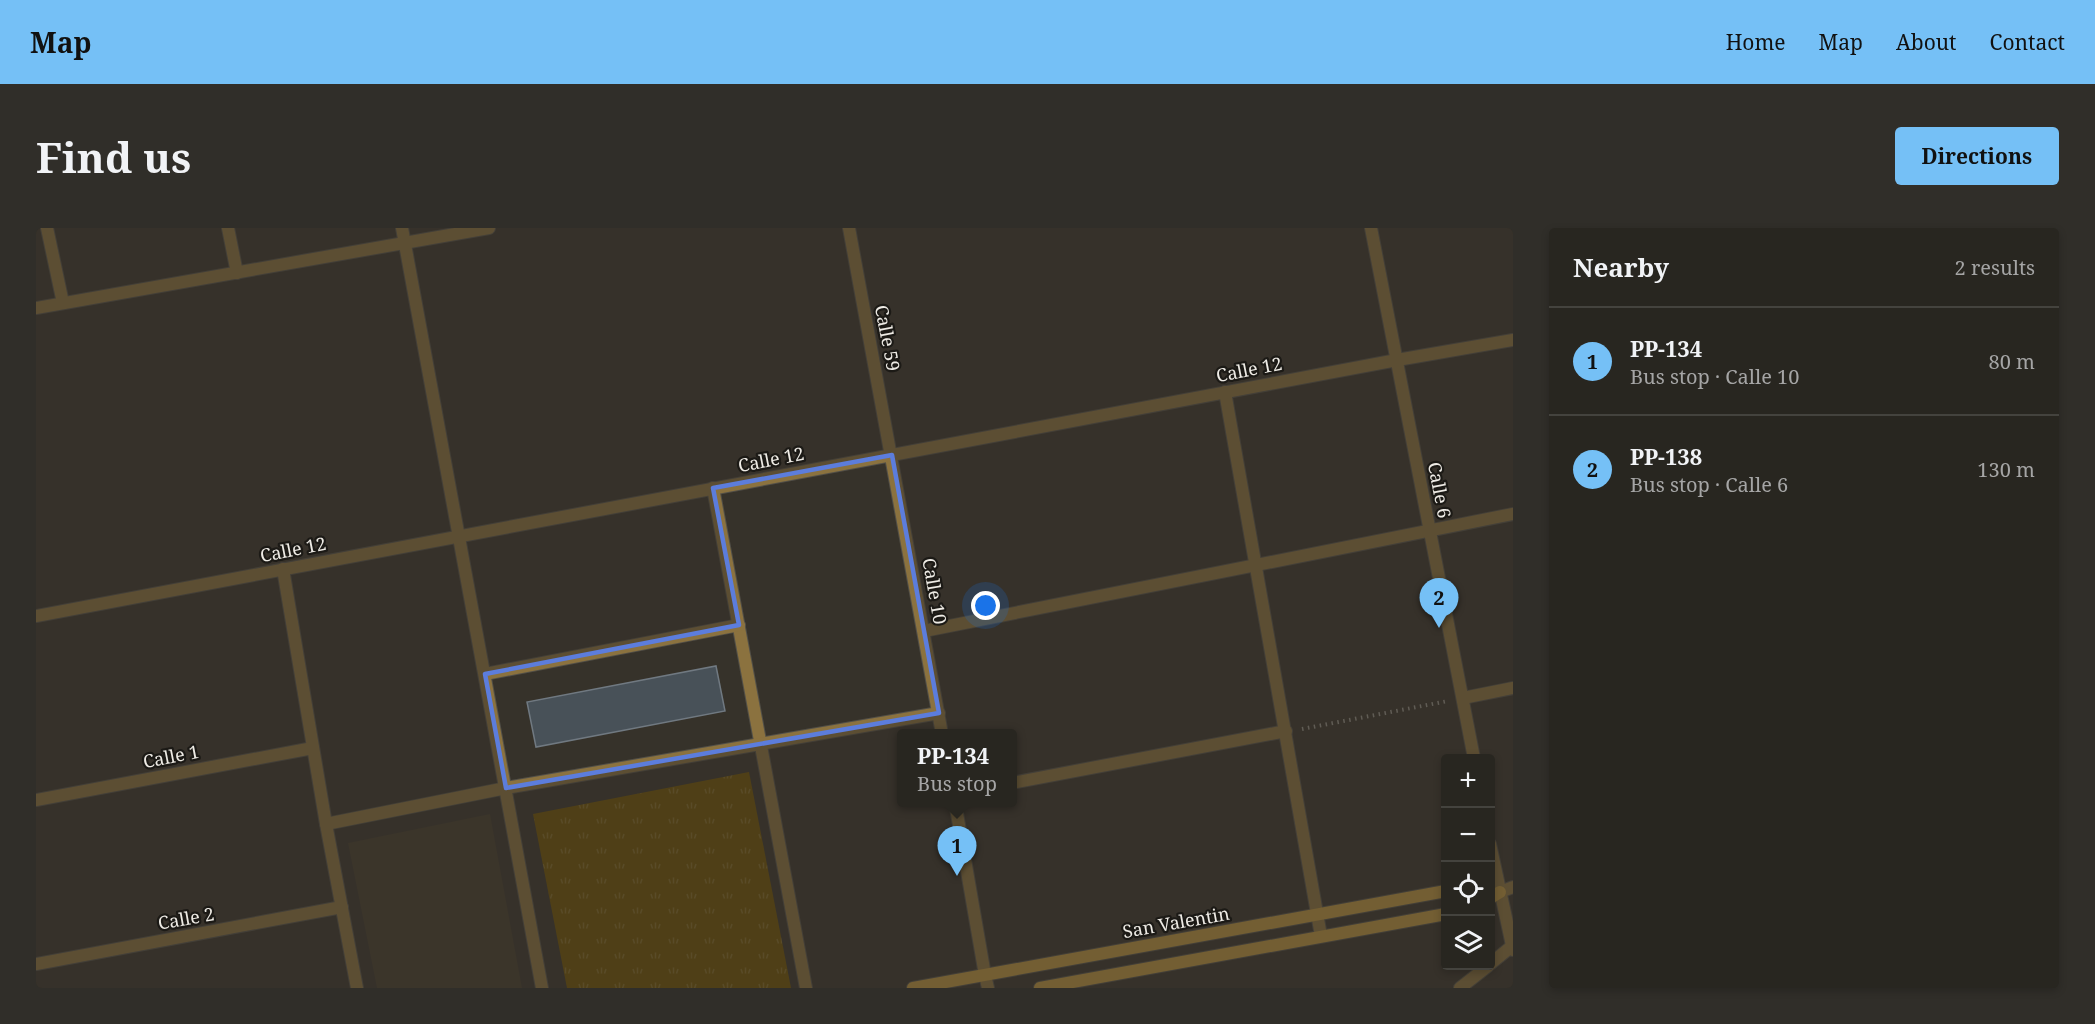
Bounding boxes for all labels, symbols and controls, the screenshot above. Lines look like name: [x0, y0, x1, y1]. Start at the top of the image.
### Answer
text: Map: [30, 23, 92, 61]
text: Home: [1726, 28, 1786, 56]
text: Map: [1819, 28, 1863, 56]
text: About: [1896, 28, 1957, 56]
text: Contact: [1990, 28, 2065, 56]
button: Directions: [1895, 127, 2059, 185]
text: Find us: [36, 128, 191, 185]
text: Nearby: [1573, 249, 1669, 285]
text: 2 results: [1955, 254, 2035, 281]
street label: Calle 59: [870, 303, 906, 373]
text: PP-134: [1630, 333, 1702, 363]
text: 1: [1587, 348, 1598, 375]
text: 80 m: [1989, 348, 2035, 375]
street label: Calle 12: [1214, 351, 1284, 387]
text: Bus stop · Calle 10: [1630, 363, 1799, 390]
street label: Calle 12: [736, 441, 806, 477]
text: PP-138: [1630, 441, 1702, 471]
text: 2: [1587, 456, 1598, 483]
text: 130 m: [1977, 456, 2035, 483]
street label: Calle 6: [1423, 460, 1457, 520]
text: Bus stop · Calle 6: [1630, 471, 1788, 498]
street label: Calle 12: [258, 531, 328, 567]
street label: Calle 10: [917, 556, 953, 626]
pin: 2: [1420, 578, 1458, 628]
your location: [971, 591, 1000, 620]
popup: [897, 729, 1017, 807]
street label: Calle 1: [141, 739, 201, 773]
text: PP-134: [917, 740, 989, 770]
map controls: [1441, 754, 1495, 970]
button: +: [1441, 754, 1495, 808]
text: Bus stop: [917, 770, 997, 797]
button: −: [1441, 808, 1495, 862]
pin: 1: [938, 826, 976, 876]
button: locate: [1441, 862, 1495, 916]
street label: Calle 2: [156, 901, 216, 935]
street label: San Valentin: [1121, 901, 1232, 943]
button: layers: [1441, 916, 1495, 970]

